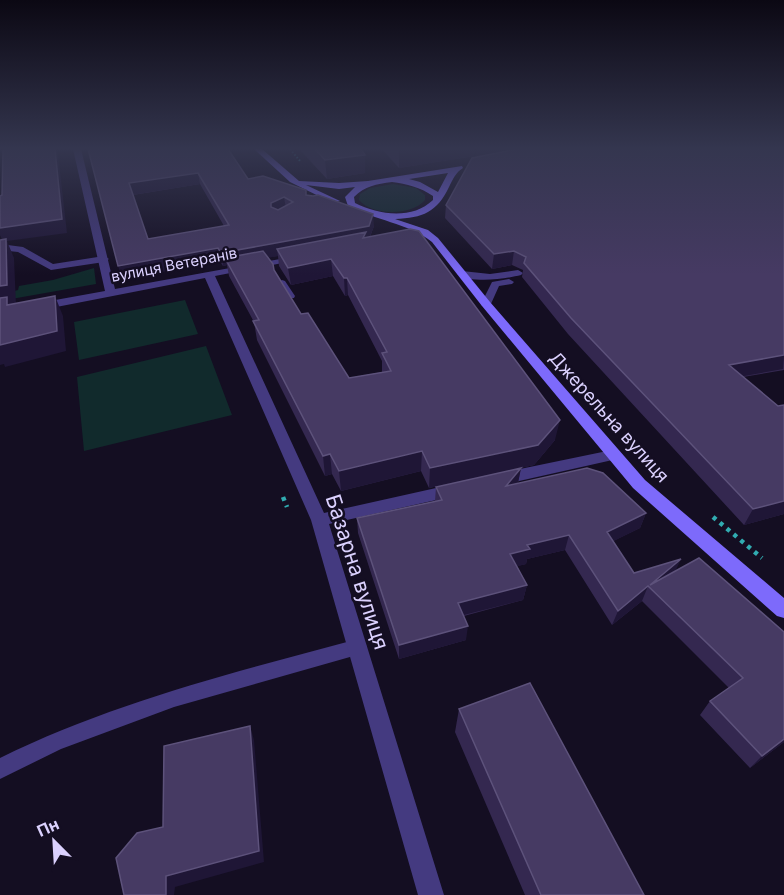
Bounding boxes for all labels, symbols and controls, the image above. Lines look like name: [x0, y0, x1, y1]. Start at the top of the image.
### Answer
street label: вулиця Ветеранів: [109, 243, 239, 286]
street label: Джерельна вулиця: [545, 347, 674, 486]
street label: Базарна вулиця: [321, 491, 394, 653]
north arrow: [24, 811, 84, 871]
text: Пн: [34, 814, 62, 841]

